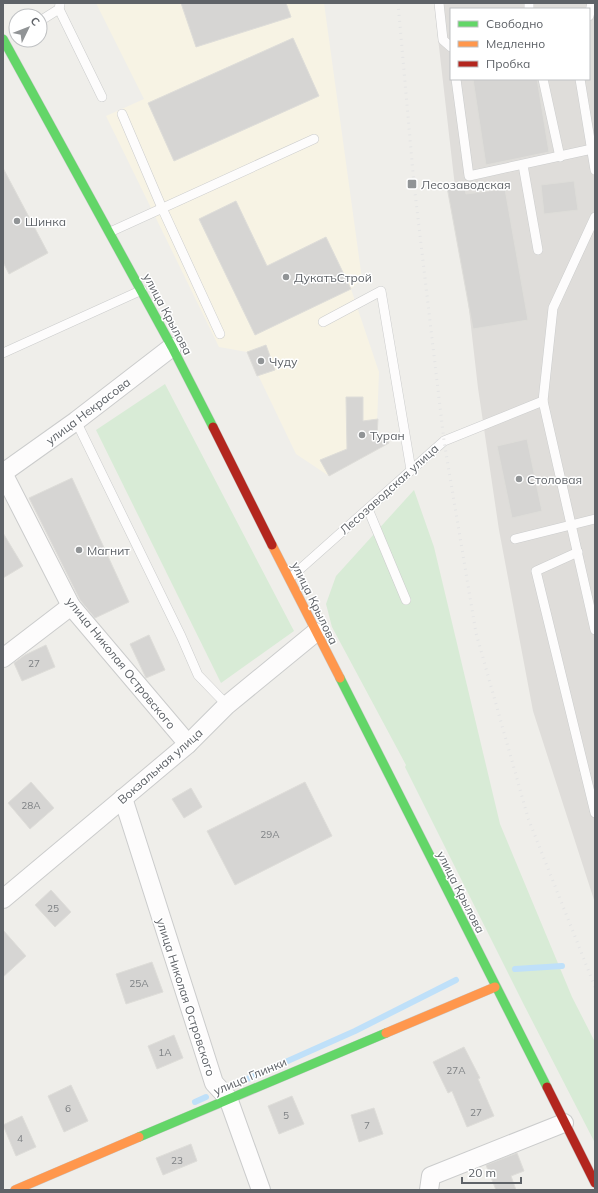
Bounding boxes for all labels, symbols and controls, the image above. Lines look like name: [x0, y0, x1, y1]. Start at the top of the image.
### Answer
north arrow: [8, 8, 48, 48]
legend: [450, 8, 590, 80]
text: С: [28, 14, 43, 29]
text: Свободно: [486, 16, 543, 31]
text: Медленно: [486, 36, 545, 51]
text: Пробка: [486, 56, 530, 71]
place label: Лесозаводская: [421, 177, 511, 192]
marker: Лесозаводская: [406, 178, 418, 190]
place label: Шинка: [25, 214, 66, 229]
marker: Шинка: [12, 216, 22, 226]
place label: ДукатъСтрой: [294, 270, 372, 285]
street label: улица Крылова: [140, 271, 196, 357]
marker: ДукатъСтрой: [281, 272, 291, 282]
place label: Чуду: [269, 354, 298, 369]
marker: Чуду: [256, 356, 266, 366]
street label: улица Некрасова: [43, 374, 133, 448]
place label: Туран: [370, 428, 405, 443]
marker: Туран: [357, 430, 367, 440]
street label: Лесозаводская улица: [337, 441, 441, 537]
place label: Столовая: [527, 472, 582, 487]
marker: Столовая: [514, 474, 524, 484]
place label: Магнит: [87, 543, 130, 558]
marker: Магнит: [74, 545, 84, 555]
street label: улица Крылова: [288, 559, 342, 647]
street label: улица Николая Островского: [63, 594, 179, 732]
house number: 27: [28, 657, 40, 670]
street label: Вокзальная улица: [114, 725, 206, 807]
house number: 28А: [21, 799, 41, 812]
house number: 29А: [260, 828, 280, 841]
street label: улица Крылова: [434, 848, 488, 936]
house number: 25: [47, 902, 59, 915]
street label: улица Николая Островского: [153, 916, 219, 1078]
house number: 25А: [129, 977, 149, 990]
house number: 1А: [158, 1046, 172, 1059]
street label: улица Глинки: [211, 1054, 289, 1098]
house number: 27А: [446, 1064, 466, 1077]
house number: 6: [65, 1102, 71, 1115]
house number: 27: [470, 1106, 482, 1119]
house number: 5: [283, 1109, 289, 1122]
house number: 7: [364, 1119, 370, 1132]
house number: 4: [17, 1132, 23, 1145]
house number: 23: [171, 1154, 183, 1167]
scale bar: [462, 1159, 521, 1185]
text: 20 m: [468, 1165, 496, 1180]

